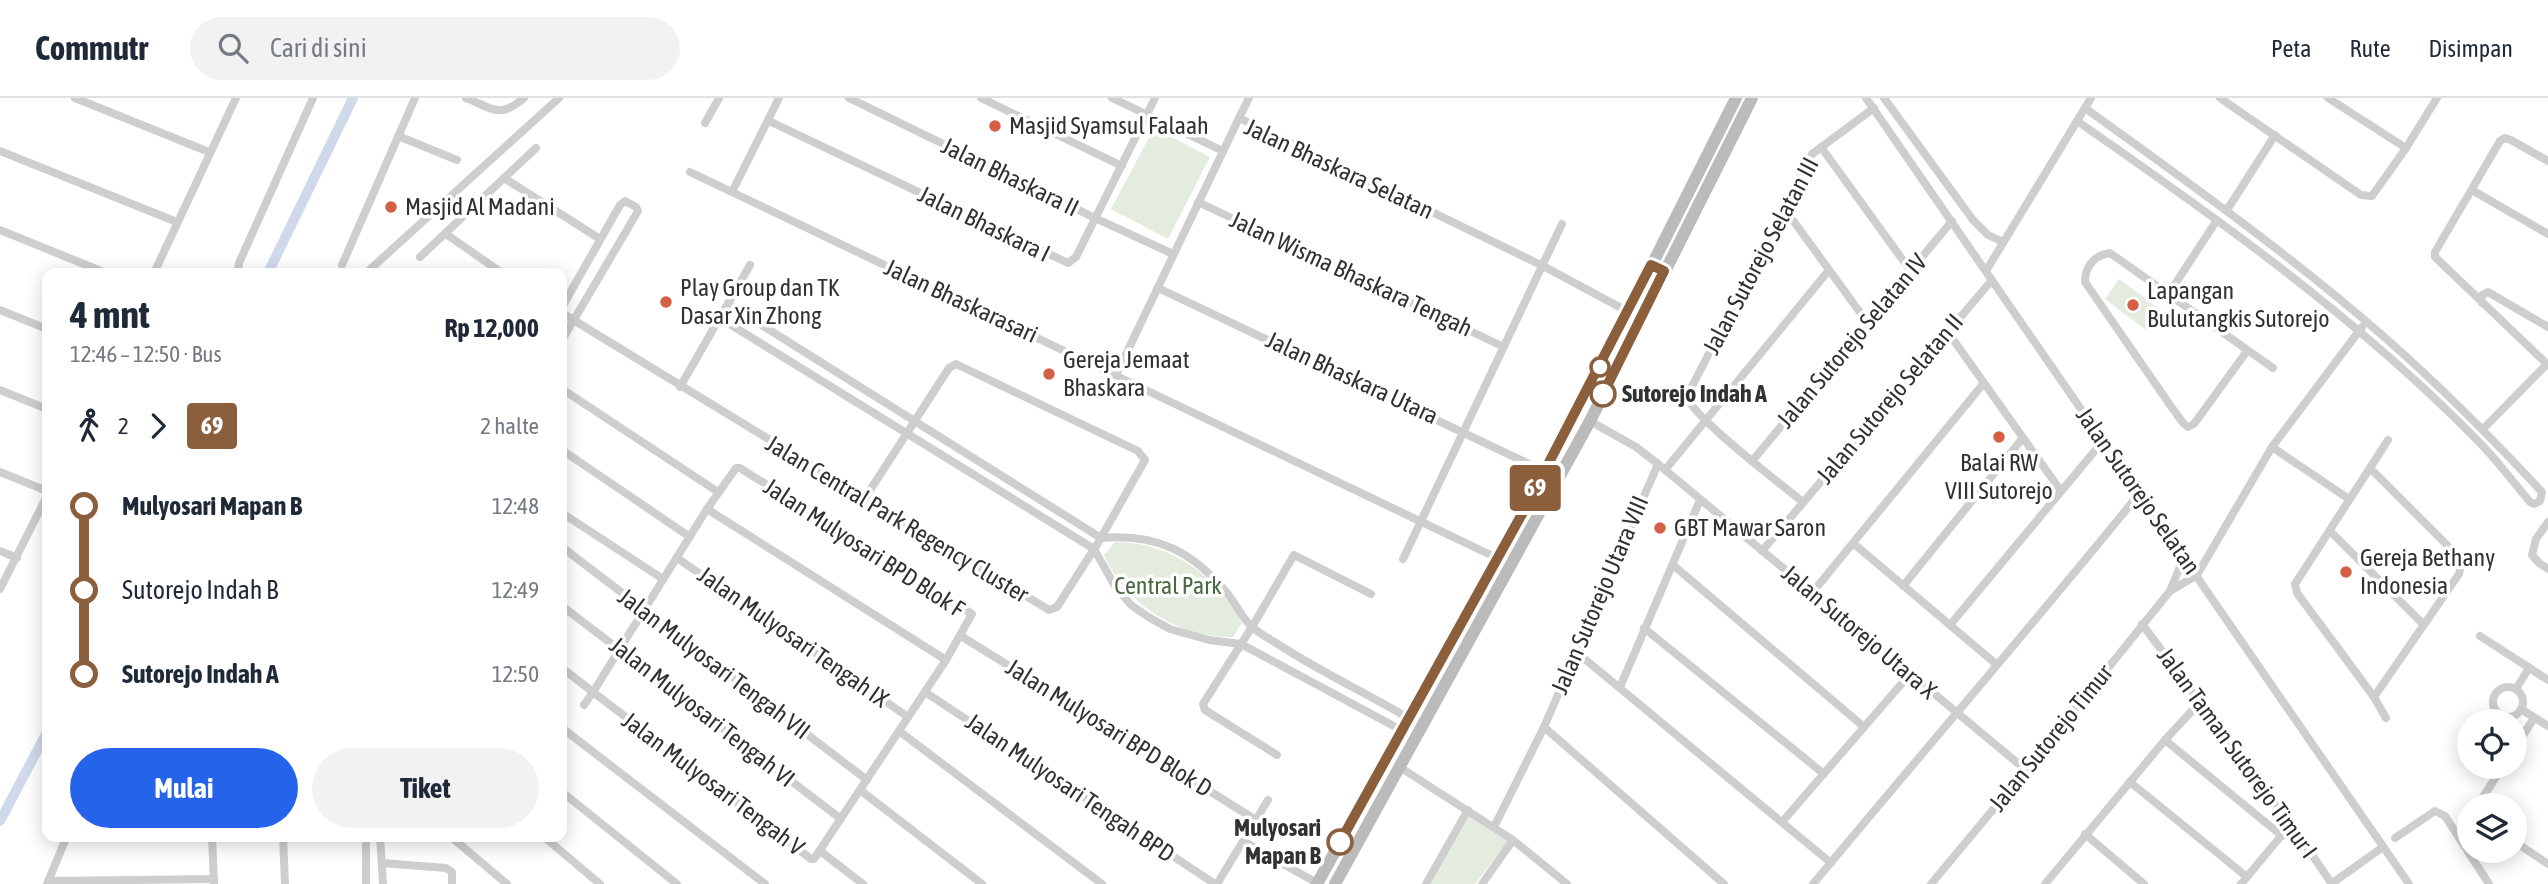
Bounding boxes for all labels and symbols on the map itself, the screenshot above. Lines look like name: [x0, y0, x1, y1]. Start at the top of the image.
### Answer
place label: Masjid Syamsul Falaah: [1009, 112, 1209, 139]
street label: Jalan Bhaskara Selatan: [1241, 113, 1438, 224]
marker: Masjid Syamsul Falaah: [987, 118, 1003, 134]
street label: Jalan Bhaskara II: [937, 131, 1083, 223]
street label: Jalan Sutorejo Selatan III: [1697, 153, 1824, 359]
street label: Jalan Bhaskara I: [914, 180, 1054, 268]
place label: Masjid Al Madani: [405, 193, 555, 220]
marker: Masjid Al Madani: [383, 199, 399, 215]
street label: Jalan Wisma Bhaskara Tengah: [1226, 206, 1477, 342]
street label: Jalan Sutorejo Selatan IV: [1771, 248, 1932, 433]
street label: Jalan Bhaskarasari: [880, 253, 1042, 348]
place label: Play Group dan TK Dasar Xin Zhong: [680, 274, 840, 329]
place label: Lapangan Bulutangkis Sutorejo: [2147, 277, 2329, 332]
marker: Play Group dan TK Dasar Xin Zhong: [658, 294, 674, 310]
marker: Lapangan Bulutangkis Sutorejo: [2125, 297, 2141, 313]
street label: Jalan Sutorejo Selatan II: [1811, 309, 1968, 489]
street label: Jalan Bhaskara Utara: [1262, 326, 1443, 429]
place label: Gereja Jemaat Bhaskara: [1063, 346, 1190, 401]
unlabelled marker: [1590, 357, 1610, 377]
marker: Gereja Jemaat Bhaskara: [1041, 366, 1057, 382]
place label: Sutorejo Indah A: [1622, 380, 1767, 407]
marker: Sutorejo Indah A: [1590, 381, 1616, 407]
street label: Jalan Sutorejo Selatan: [2071, 402, 2206, 579]
street label: Jalan Central Park Regency Cluster: [761, 429, 1034, 608]
marker: Balai RW VIII Sutorejo: [1991, 429, 2007, 445]
place label: Balai RW VIII Sutorejo: [1945, 449, 2053, 504]
line badge: 69: [1504, 465, 1566, 511]
street label: Jalan Mulyosari BPD Blok F: [759, 473, 970, 623]
street label: Jalan Sutorejo Utara VIII: [1546, 492, 1653, 698]
place label: GBT Mawar Saron: [1674, 514, 1826, 541]
marker: GBT Mawar Saron: [1652, 520, 1668, 536]
place label: Gereja Bethany Indonesia: [2360, 544, 2495, 599]
street label: Jalan Sutorejo Utara X: [1777, 559, 1942, 704]
street label: Jalan Mulyosari Tengah IX: [693, 561, 894, 713]
marker: Gereja Bethany Indonesia: [2338, 564, 2354, 580]
park label: Central Park: [1114, 572, 1222, 599]
street label: Jalan Mulyosari Tengah VII: [612, 582, 816, 746]
street label: Jalan Taman Sutorejo Timur I: [2152, 642, 2323, 863]
street label: Jalan Mulyosari BPD Blok D: [1001, 653, 1217, 802]
street label: Jalan Sutorejo Timur: [1983, 658, 2118, 816]
street label: Jalan Mulyosari Tengah V: [616, 706, 810, 862]
street label: Jalan Mulyosari Tengah VI: [617, 706, 810, 861]
street label: Jalan Mulyosari Tengah BPD: [961, 708, 1180, 867]
place label: Mulyosari Mapan B: [1234, 814, 1322, 869]
marker: Mulyosari Mapan B: [1327, 829, 1353, 855]

